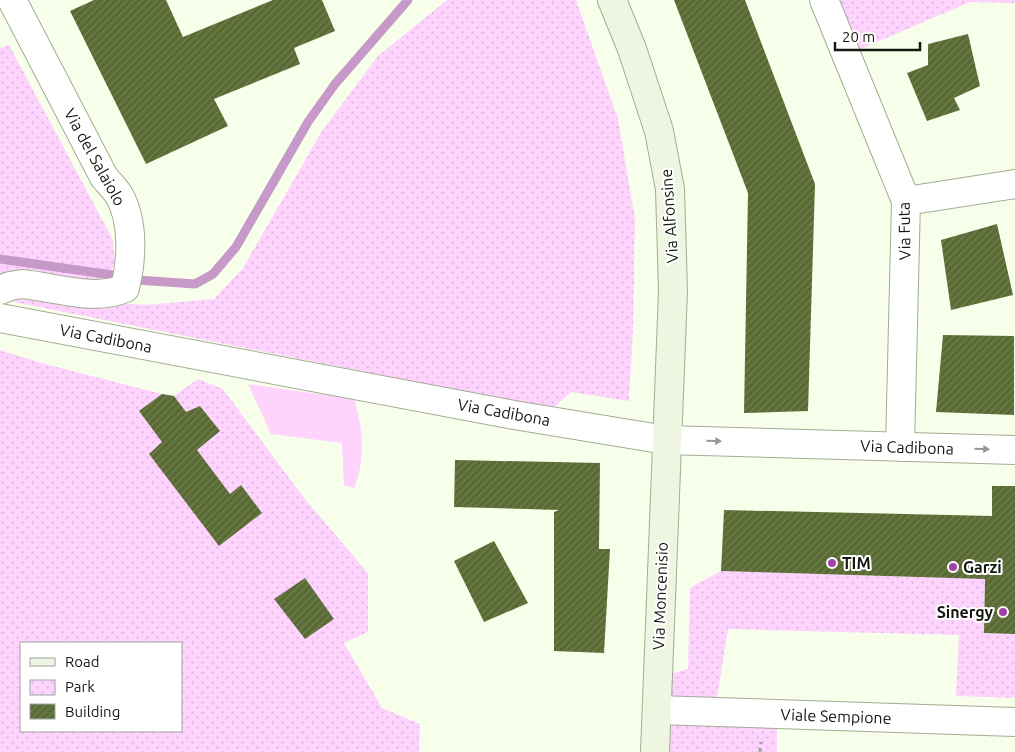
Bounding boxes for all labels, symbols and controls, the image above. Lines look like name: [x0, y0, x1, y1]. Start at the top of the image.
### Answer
scale bar: [835, 20, 920, 52]
text: 20 m: [842, 28, 875, 45]
street label: Via del Salaiolo: [61, 105, 129, 209]
street label: Via Alfonsine: [657, 168, 681, 264]
street label: Via Futa: [894, 202, 914, 260]
street label: Via Cadibona: [58, 320, 154, 356]
street label: Via Cadibona: [456, 395, 552, 429]
street label: Via Cadibona: [860, 436, 954, 458]
one-way arrow: [707, 438, 723, 446]
one-way arrow: [974, 445, 990, 453]
street label: Via Moncenisio: [649, 542, 671, 650]
place label: TIM: [842, 554, 871, 572]
marker: TIM: [826, 557, 838, 569]
place label: Garzi: [963, 558, 1002, 576]
marker: Garzi: [947, 561, 959, 573]
place label: Sinergy: [937, 603, 993, 621]
marker: Sinergy: [997, 606, 1009, 618]
legend: [20, 642, 182, 732]
text: Road: [65, 653, 100, 670]
text: Park: [65, 678, 95, 695]
text: Building: [65, 703, 120, 720]
street label: Viale Sempione: [780, 705, 892, 727]

